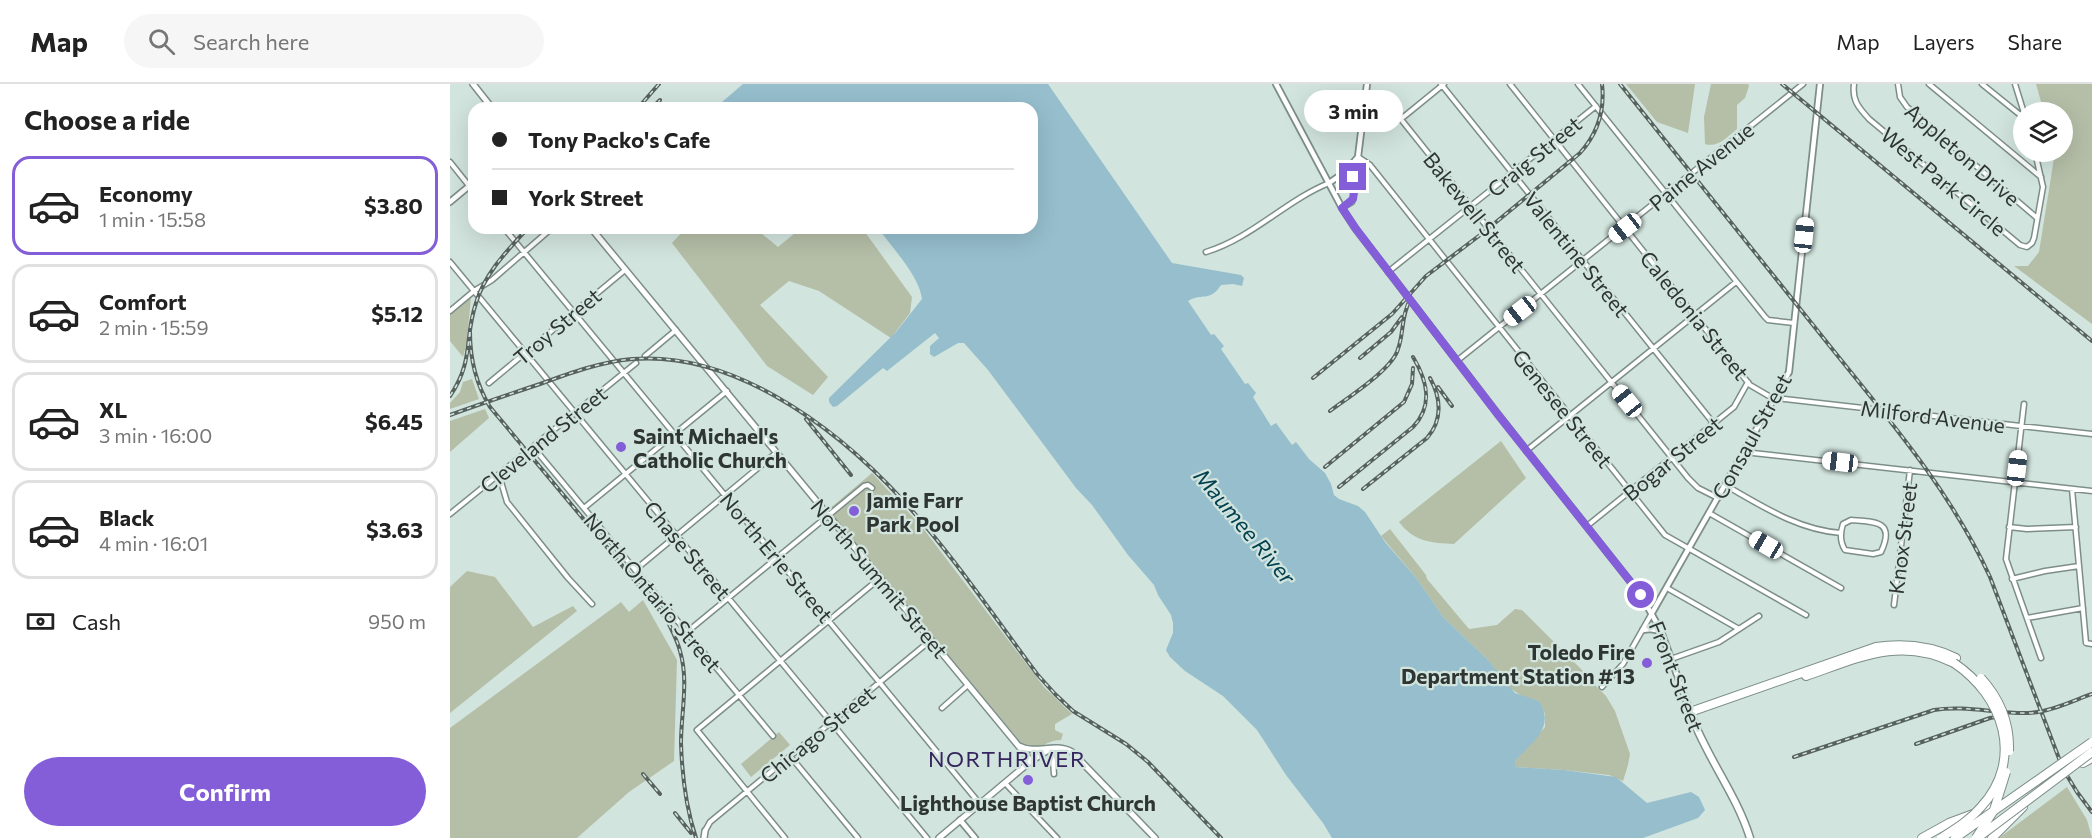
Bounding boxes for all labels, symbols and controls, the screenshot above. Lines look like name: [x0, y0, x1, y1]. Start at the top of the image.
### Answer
search box: [124, 14, 544, 68]
text: Map: [30, 24, 88, 58]
icon: search: [145, 25, 178, 58]
text: Search here: [193, 28, 309, 55]
text: Map: [1836, 29, 1880, 54]
text: Layers: [1913, 29, 1975, 54]
text: Share: [2008, 29, 2062, 54]
callout: 3 min: [1304, 90, 1402, 132]
street label: Appleton Drive: [1901, 98, 2025, 210]
text: 3 min: [1328, 99, 1379, 123]
map controls: [2013, 102, 2073, 162]
button: layers: [2013, 102, 2073, 162]
text: Choose a ride: [24, 103, 190, 136]
street label: Craig Street: [1482, 111, 1586, 201]
street label: Paine Avenue: [1644, 116, 1758, 216]
street label: West Park Circle: [1876, 121, 2012, 241]
text: Tony Packo's Cafe: [528, 126, 710, 153]
street label: Bakewell Street: [1419, 147, 1531, 277]
route end: [1339, 163, 1366, 190]
icon: car: [27, 179, 81, 233]
text: Economy: [99, 180, 193, 207]
text: York Street: [528, 184, 643, 211]
street label: Valentine Street: [1519, 187, 1635, 321]
text: $3.80: [364, 192, 423, 219]
text: 1 min · 15:58: [99, 207, 206, 231]
car: [1605, 210, 1645, 246]
car: [1793, 216, 1815, 254]
street label: Caledonia Street: [1635, 246, 1755, 384]
street label: Troy Street: [508, 282, 606, 370]
icon: car: [27, 287, 81, 341]
text: Comfort: [99, 288, 187, 315]
car: [1500, 293, 1540, 329]
text: $5.12: [371, 300, 423, 327]
text: 2 min · 15:59: [99, 315, 209, 339]
street label: Genesee Street: [1508, 344, 1618, 472]
street label: Consaul Street: [1706, 369, 1796, 503]
street label: Cleveland Street: [475, 380, 611, 498]
car: [1609, 381, 1645, 421]
icon: car: [27, 395, 81, 449]
street label: Milford Avenue: [1859, 395, 2007, 437]
text: XL: [99, 396, 127, 423]
text: $6.45: [365, 408, 423, 435]
street label: Bogar Street: [1617, 410, 1727, 506]
text: 3 min · 16:00: [99, 423, 212, 447]
place label: Saint Michael's Catholic Church: [633, 423, 787, 472]
marker: Saint Michael's Catholic Church: [614, 440, 628, 454]
car: [2006, 449, 2028, 487]
car: [1821, 451, 1859, 473]
water label: Maumee River: [1189, 463, 1302, 590]
street label: Knox Street: [1883, 481, 1921, 595]
street label: North Erie Street: [715, 487, 839, 627]
place label: Jamie Farr Park Pool: [866, 487, 963, 536]
street label: North Summit Street: [806, 494, 954, 662]
street label: Chase Street: [639, 495, 737, 605]
icon: car: [27, 503, 81, 557]
text: Black: [99, 504, 154, 531]
marker: Jamie Farr Park Pool: [847, 504, 861, 518]
street label: North Ontario Street: [579, 507, 727, 677]
text: $3.63: [366, 516, 423, 543]
car: [1746, 528, 1786, 562]
text: 4 min · 16:01: [99, 531, 208, 555]
route start: [1627, 581, 1654, 608]
icon: cash: [24, 605, 57, 638]
text: Cash: [72, 608, 121, 635]
text: 950 m: [368, 609, 426, 633]
street label: Front Street: [1644, 617, 1710, 735]
place label: Toledo Fire Department Station #13: [1401, 639, 1635, 688]
marker: Toledo Fire Department Station #13: [1640, 656, 1654, 670]
street label: Chicago Street: [755, 680, 879, 788]
district label: NORTHRIVER: [928, 745, 1086, 772]
button: Confirm: [24, 757, 426, 826]
marker: Lighthouse Baptist Church: [1021, 773, 1035, 787]
place label: Lighthouse Baptist Church: [900, 790, 1156, 815]

